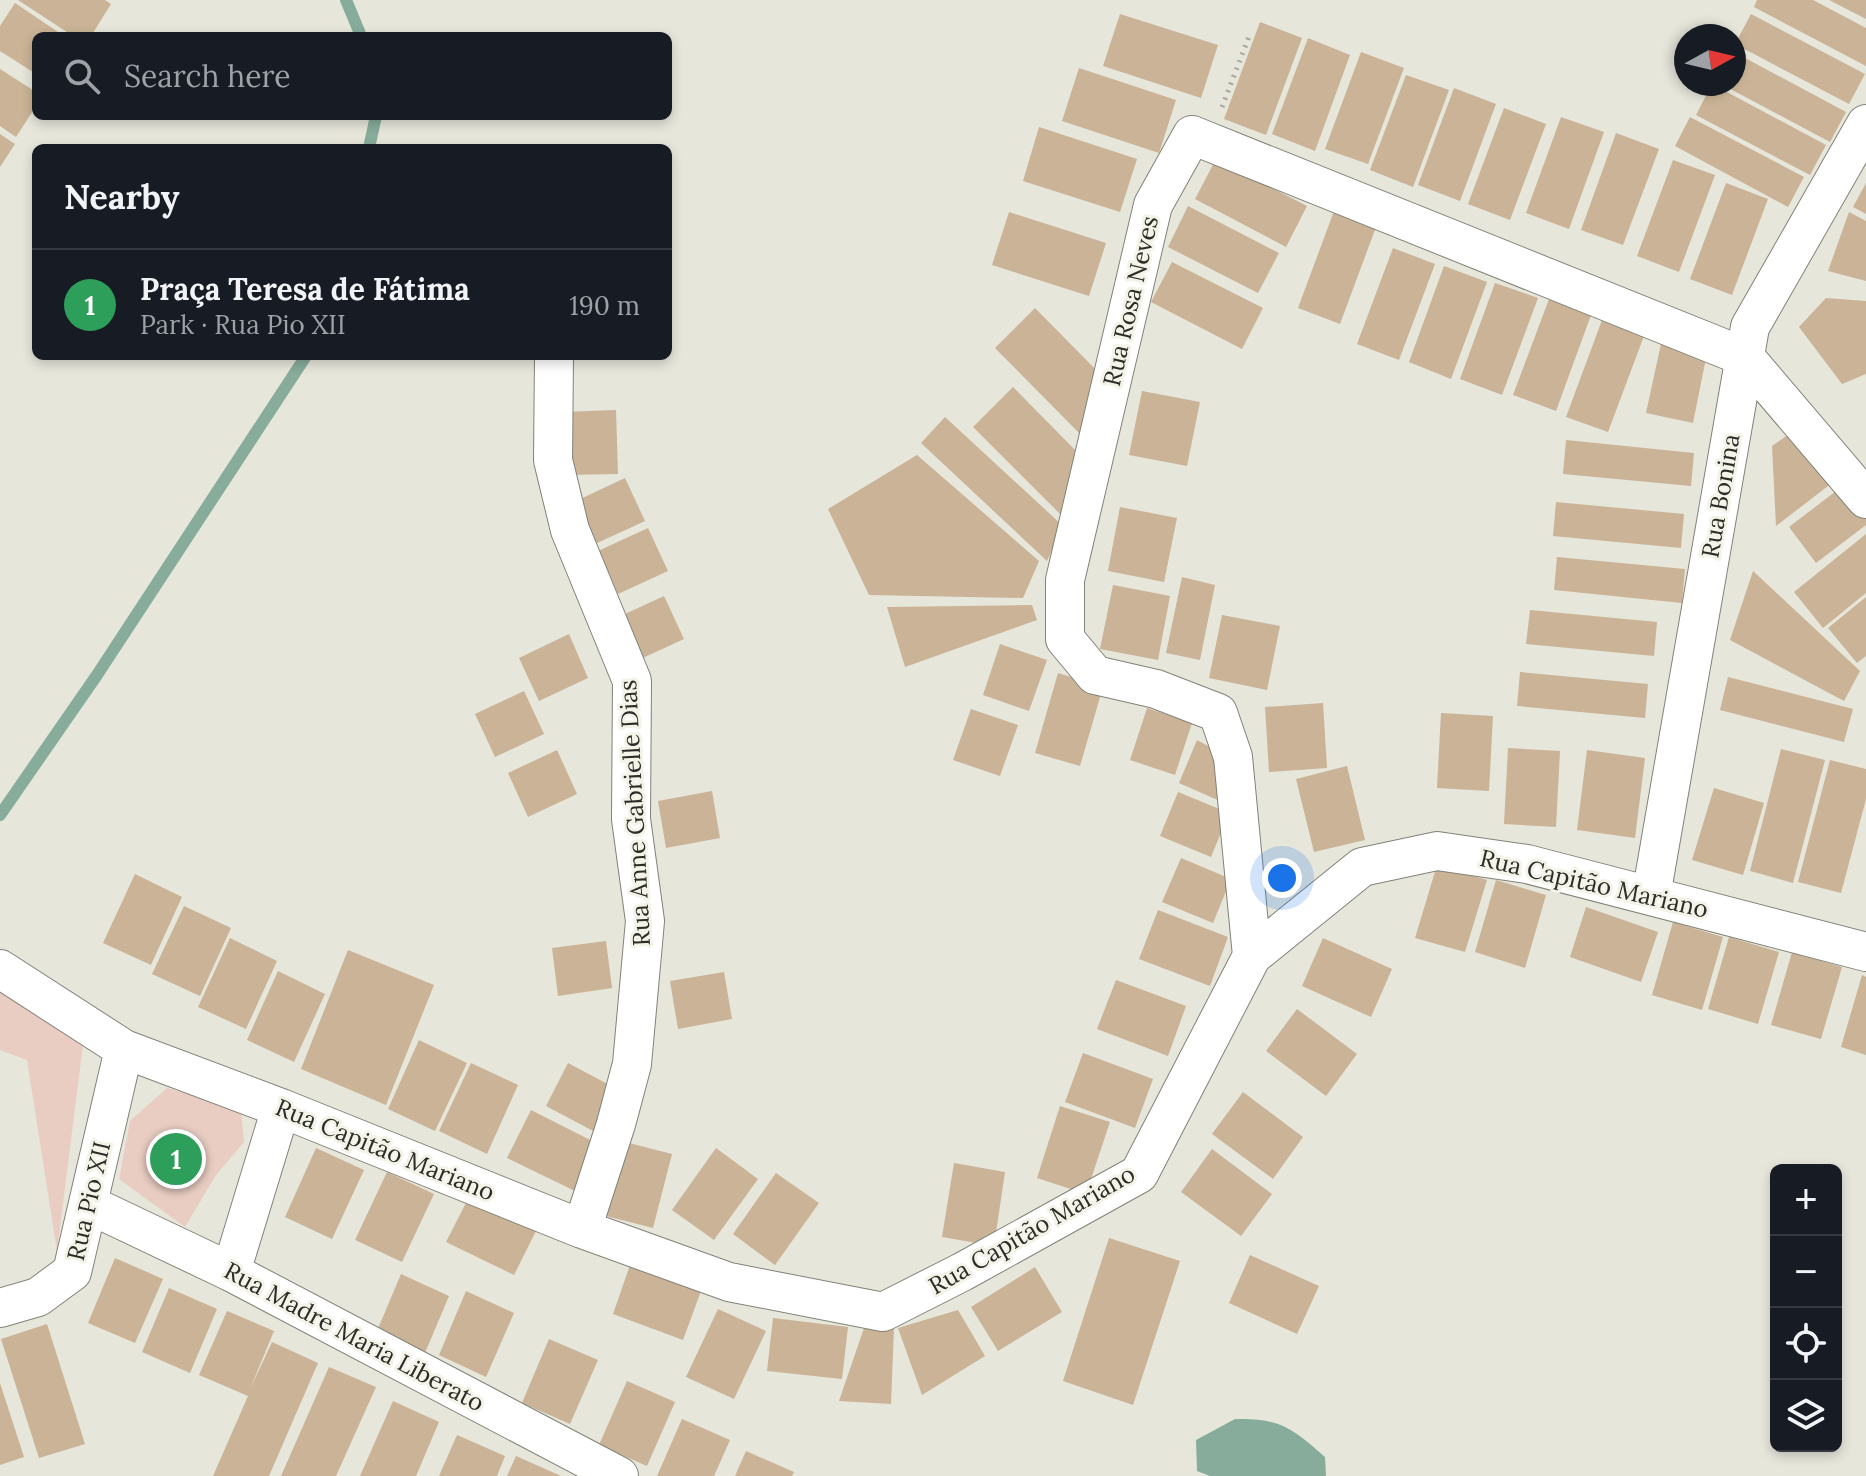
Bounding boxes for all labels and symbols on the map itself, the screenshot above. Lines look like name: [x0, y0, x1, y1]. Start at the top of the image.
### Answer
north arrow: [1674, 24, 1746, 96]
street label: Rua Rosa Neves: [1096, 213, 1165, 389]
street label: Rua Bonina: [1694, 432, 1747, 560]
street label: Rua Anne Gabrielle Dias: [612, 679, 657, 947]
street label: Rua Capitão Mariano: [1477, 842, 1711, 925]
your location: [1262, 858, 1302, 898]
street label: Rua Capitão Mariano: [271, 1091, 499, 1208]
pin: 1: [150, 1129, 202, 1189]
street label: Rua Pio XII: [60, 1138, 117, 1264]
street label: Rua Capitão Mariano: [923, 1158, 1141, 1301]
street label: Rua Madre Maria Liberato: [219, 1255, 490, 1418]

